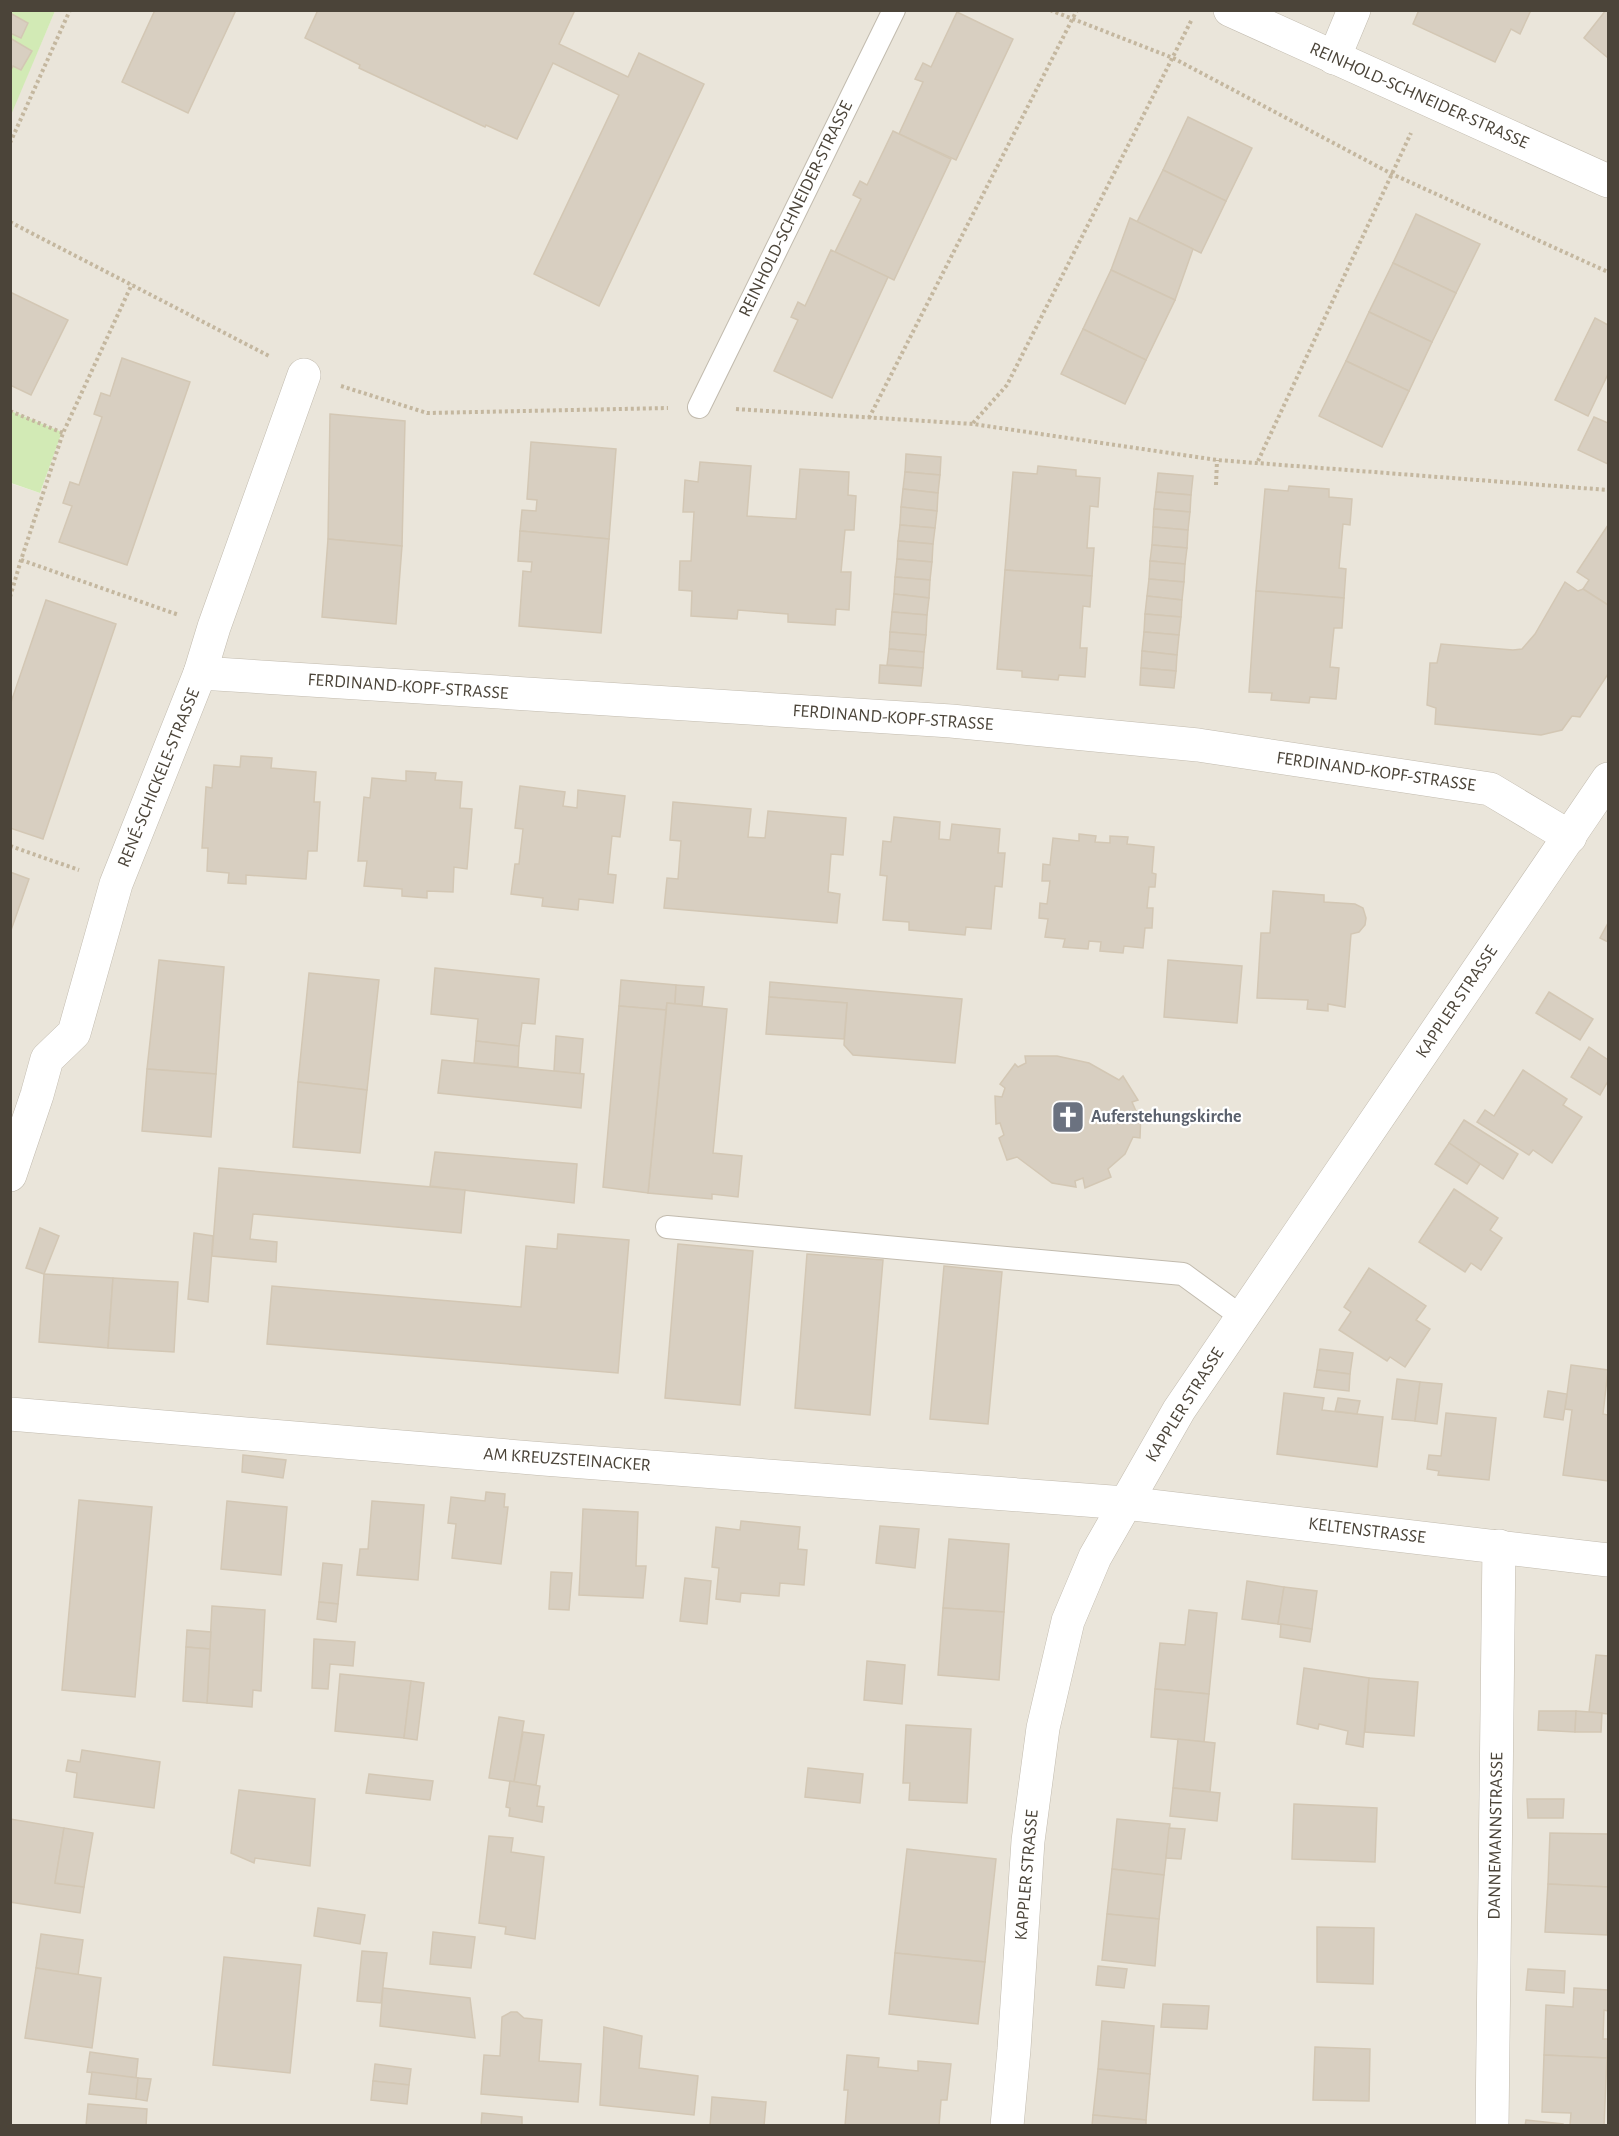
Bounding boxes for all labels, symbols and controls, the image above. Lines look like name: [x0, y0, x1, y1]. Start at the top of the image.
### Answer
street label: REINHOLD-SCHNEIDER-STRASSE: [1307, 39, 1531, 153]
street label: REINHOLD-SCHNEIDER-STRASSE: [736, 98, 856, 320]
street label: FERDINAND-KOPF-STRASSE: [307, 671, 509, 703]
street label: RENÉ-SCHICKELE-STRASSE: [112, 684, 203, 870]
street label: FERDINAND-KOPF-STRASSE: [792, 702, 994, 734]
street label: FERDINAND-KOPF-STRASSE: [1275, 749, 1477, 795]
street label: KAPPLER STRASSE: [1413, 942, 1501, 1061]
church icon: Auferstehungskirche: [1050, 1099, 1086, 1135]
place label: Auferstehungskirche: [1091, 1108, 1242, 1126]
street label: KAPPLER STRASSE: [1143, 1344, 1228, 1465]
street label: AM KREUZSTEINACKER: [483, 1445, 651, 1475]
street label: KELTENSTRASSE: [1307, 1515, 1427, 1547]
street label: DANNEMANNSTRASSE: [1486, 1752, 1506, 1920]
street label: KAPPLER STRASSE: [1012, 1809, 1042, 1941]

